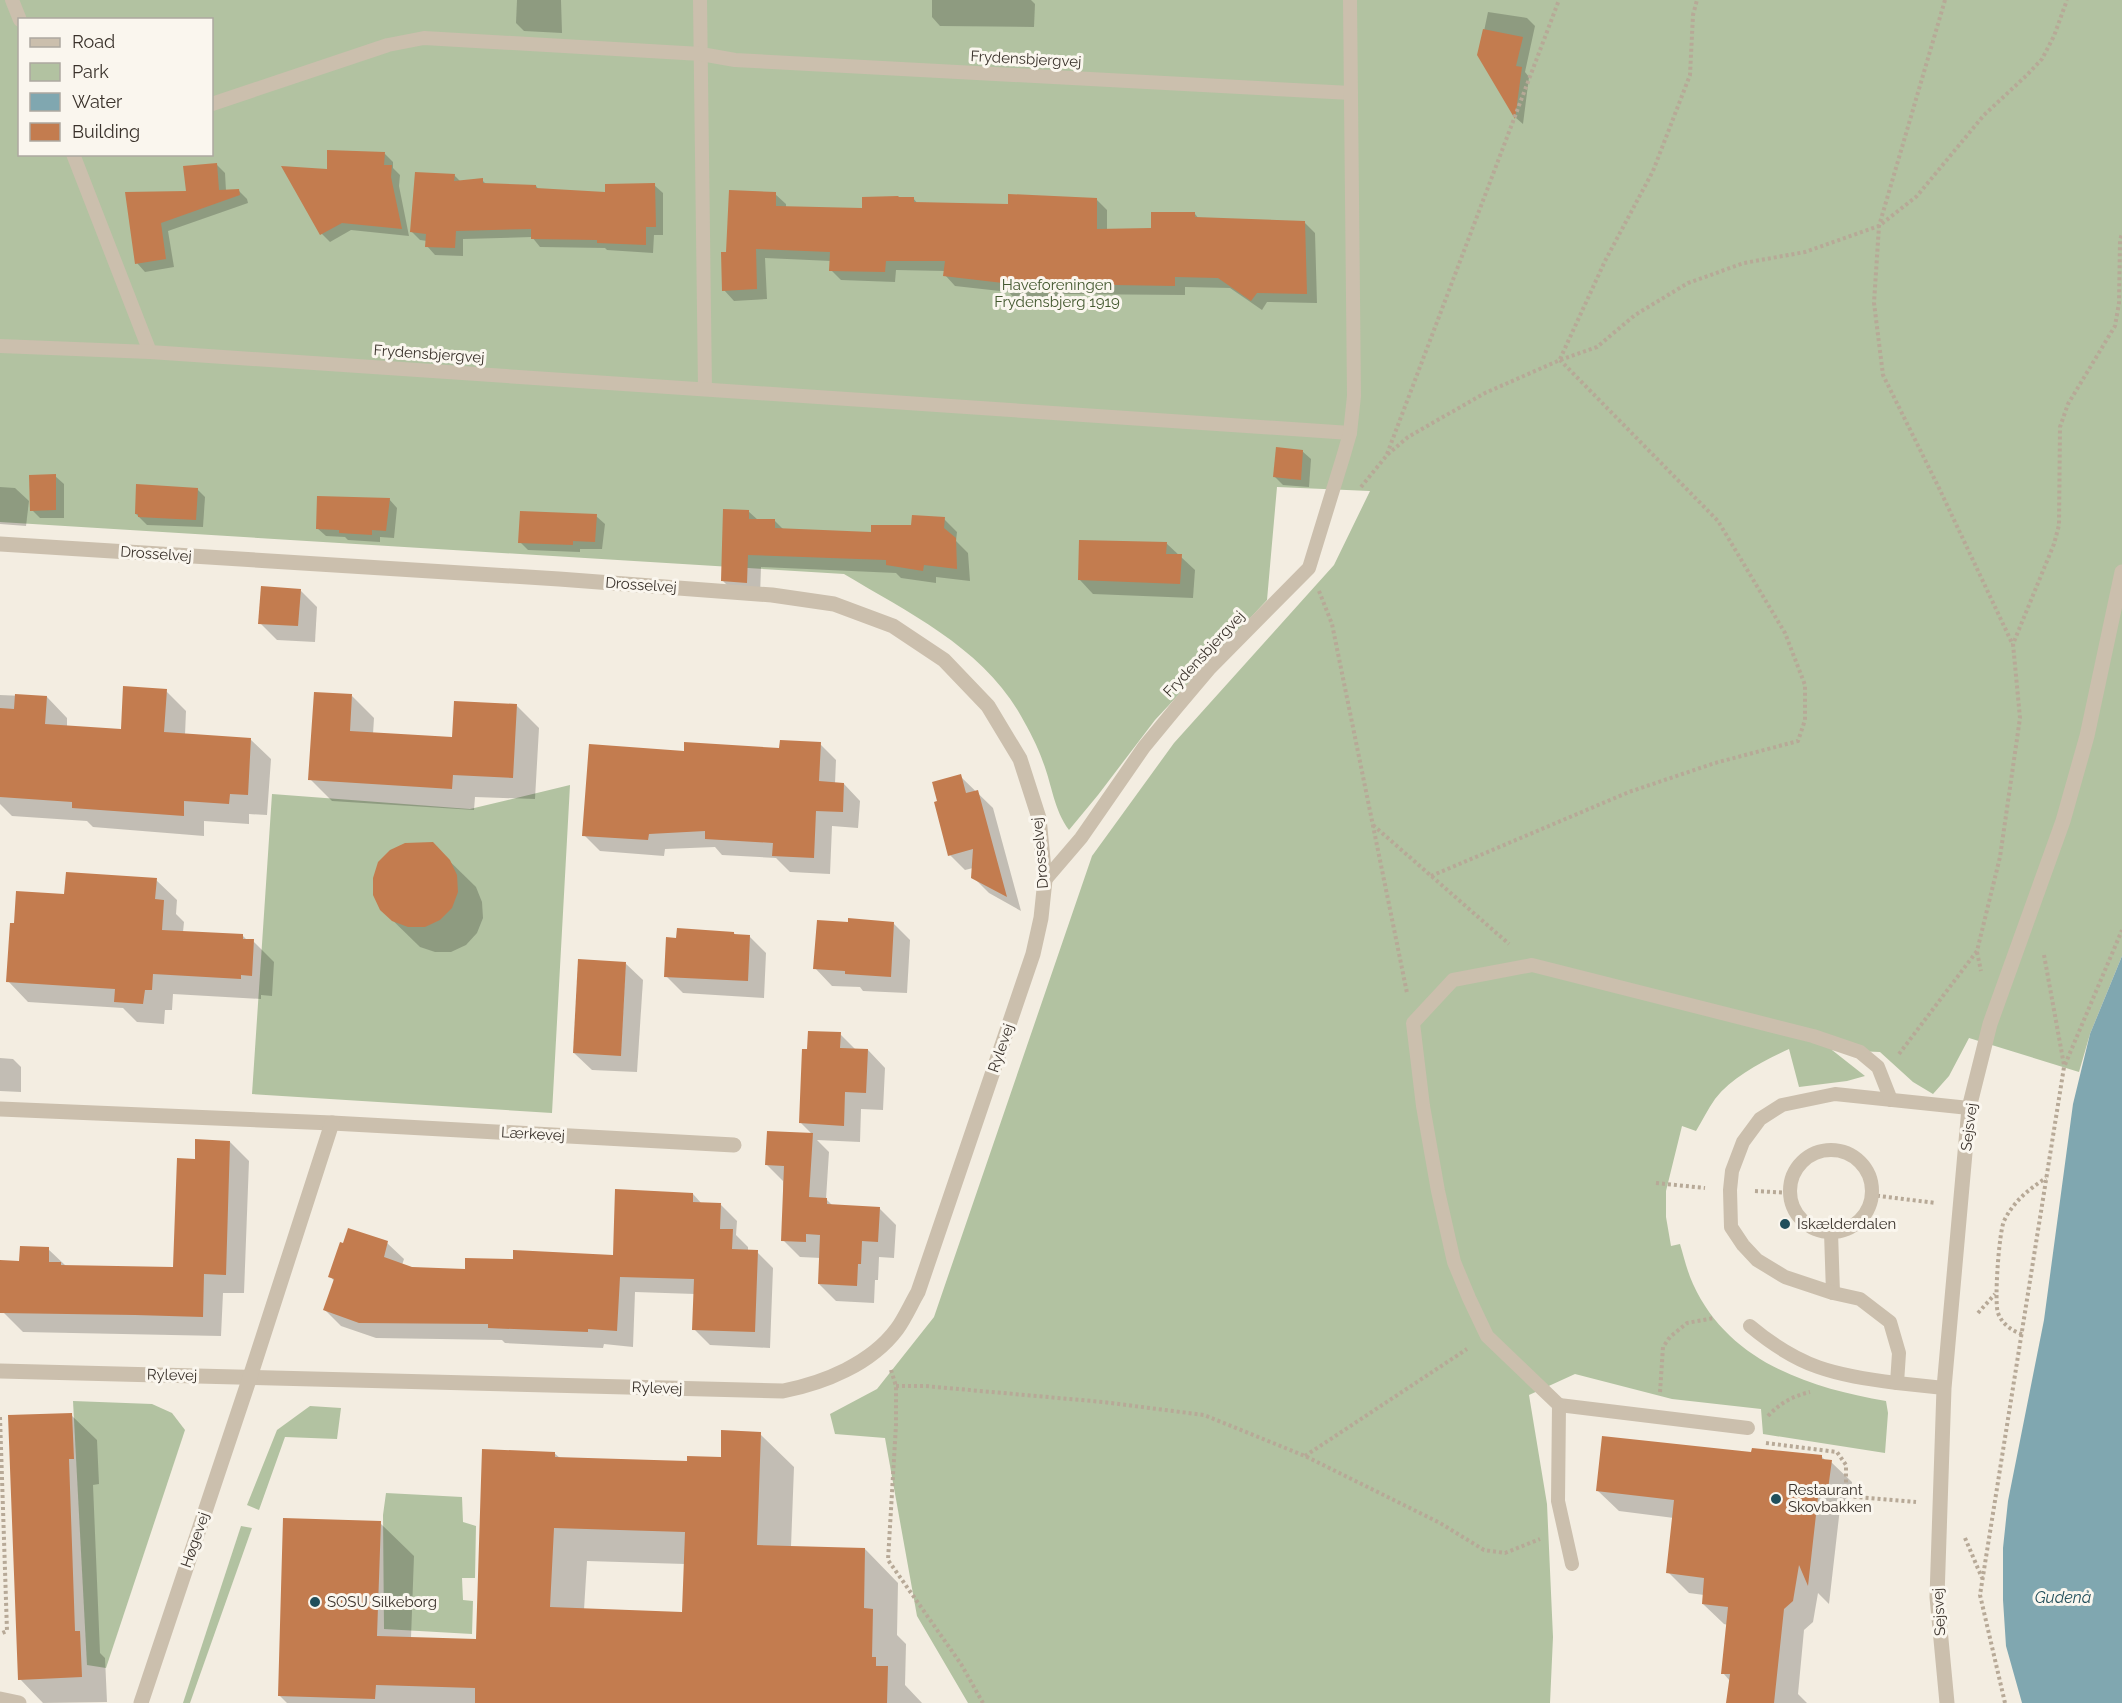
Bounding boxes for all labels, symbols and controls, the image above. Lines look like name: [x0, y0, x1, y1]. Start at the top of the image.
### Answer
legend: [18, 18, 213, 156]
text: Road: [72, 31, 115, 52]
street label: Frydensbjergvej: [970, 47, 1082, 71]
text: Park: [72, 61, 109, 82]
text: Water: [72, 91, 123, 112]
text: Building: [72, 121, 140, 142]
park label: Haveforeningen Frydensbjerg 1919: [994, 276, 1120, 311]
street label: Frydensbjergvej: [373, 341, 485, 367]
street label: Drosselvej: [120, 543, 192, 565]
street label: Drosselvej: [605, 574, 677, 596]
street label: Frydensbjergvej: [1160, 607, 1248, 701]
street label: Drosselvej: [1028, 817, 1052, 889]
street label: Rylevej: [984, 1021, 1018, 1075]
street label: Sejsvej: [1957, 1102, 1981, 1152]
street label: Lærkevej: [501, 1123, 565, 1145]
place label: Iskælderdalen: [1797, 1215, 1896, 1233]
marker: Iskælderdalen: [1778, 1217, 1792, 1231]
street label: Rylevej: [147, 1366, 197, 1384]
street label: Rylevej: [631, 1378, 683, 1398]
place label: Restaurant Skovbakken: [1788, 1481, 1872, 1516]
marker: Restaurant Skovbakken: [1769, 1492, 1783, 1506]
street label: Høgevej: [177, 1510, 213, 1570]
street label: Sejsvej: [1929, 1587, 1949, 1637]
water label: Gudenå: [2035, 1588, 2092, 1607]
place label: SOSU Silkeborg: [327, 1593, 437, 1611]
marker: SOSU Silkeborg: [308, 1595, 322, 1609]

